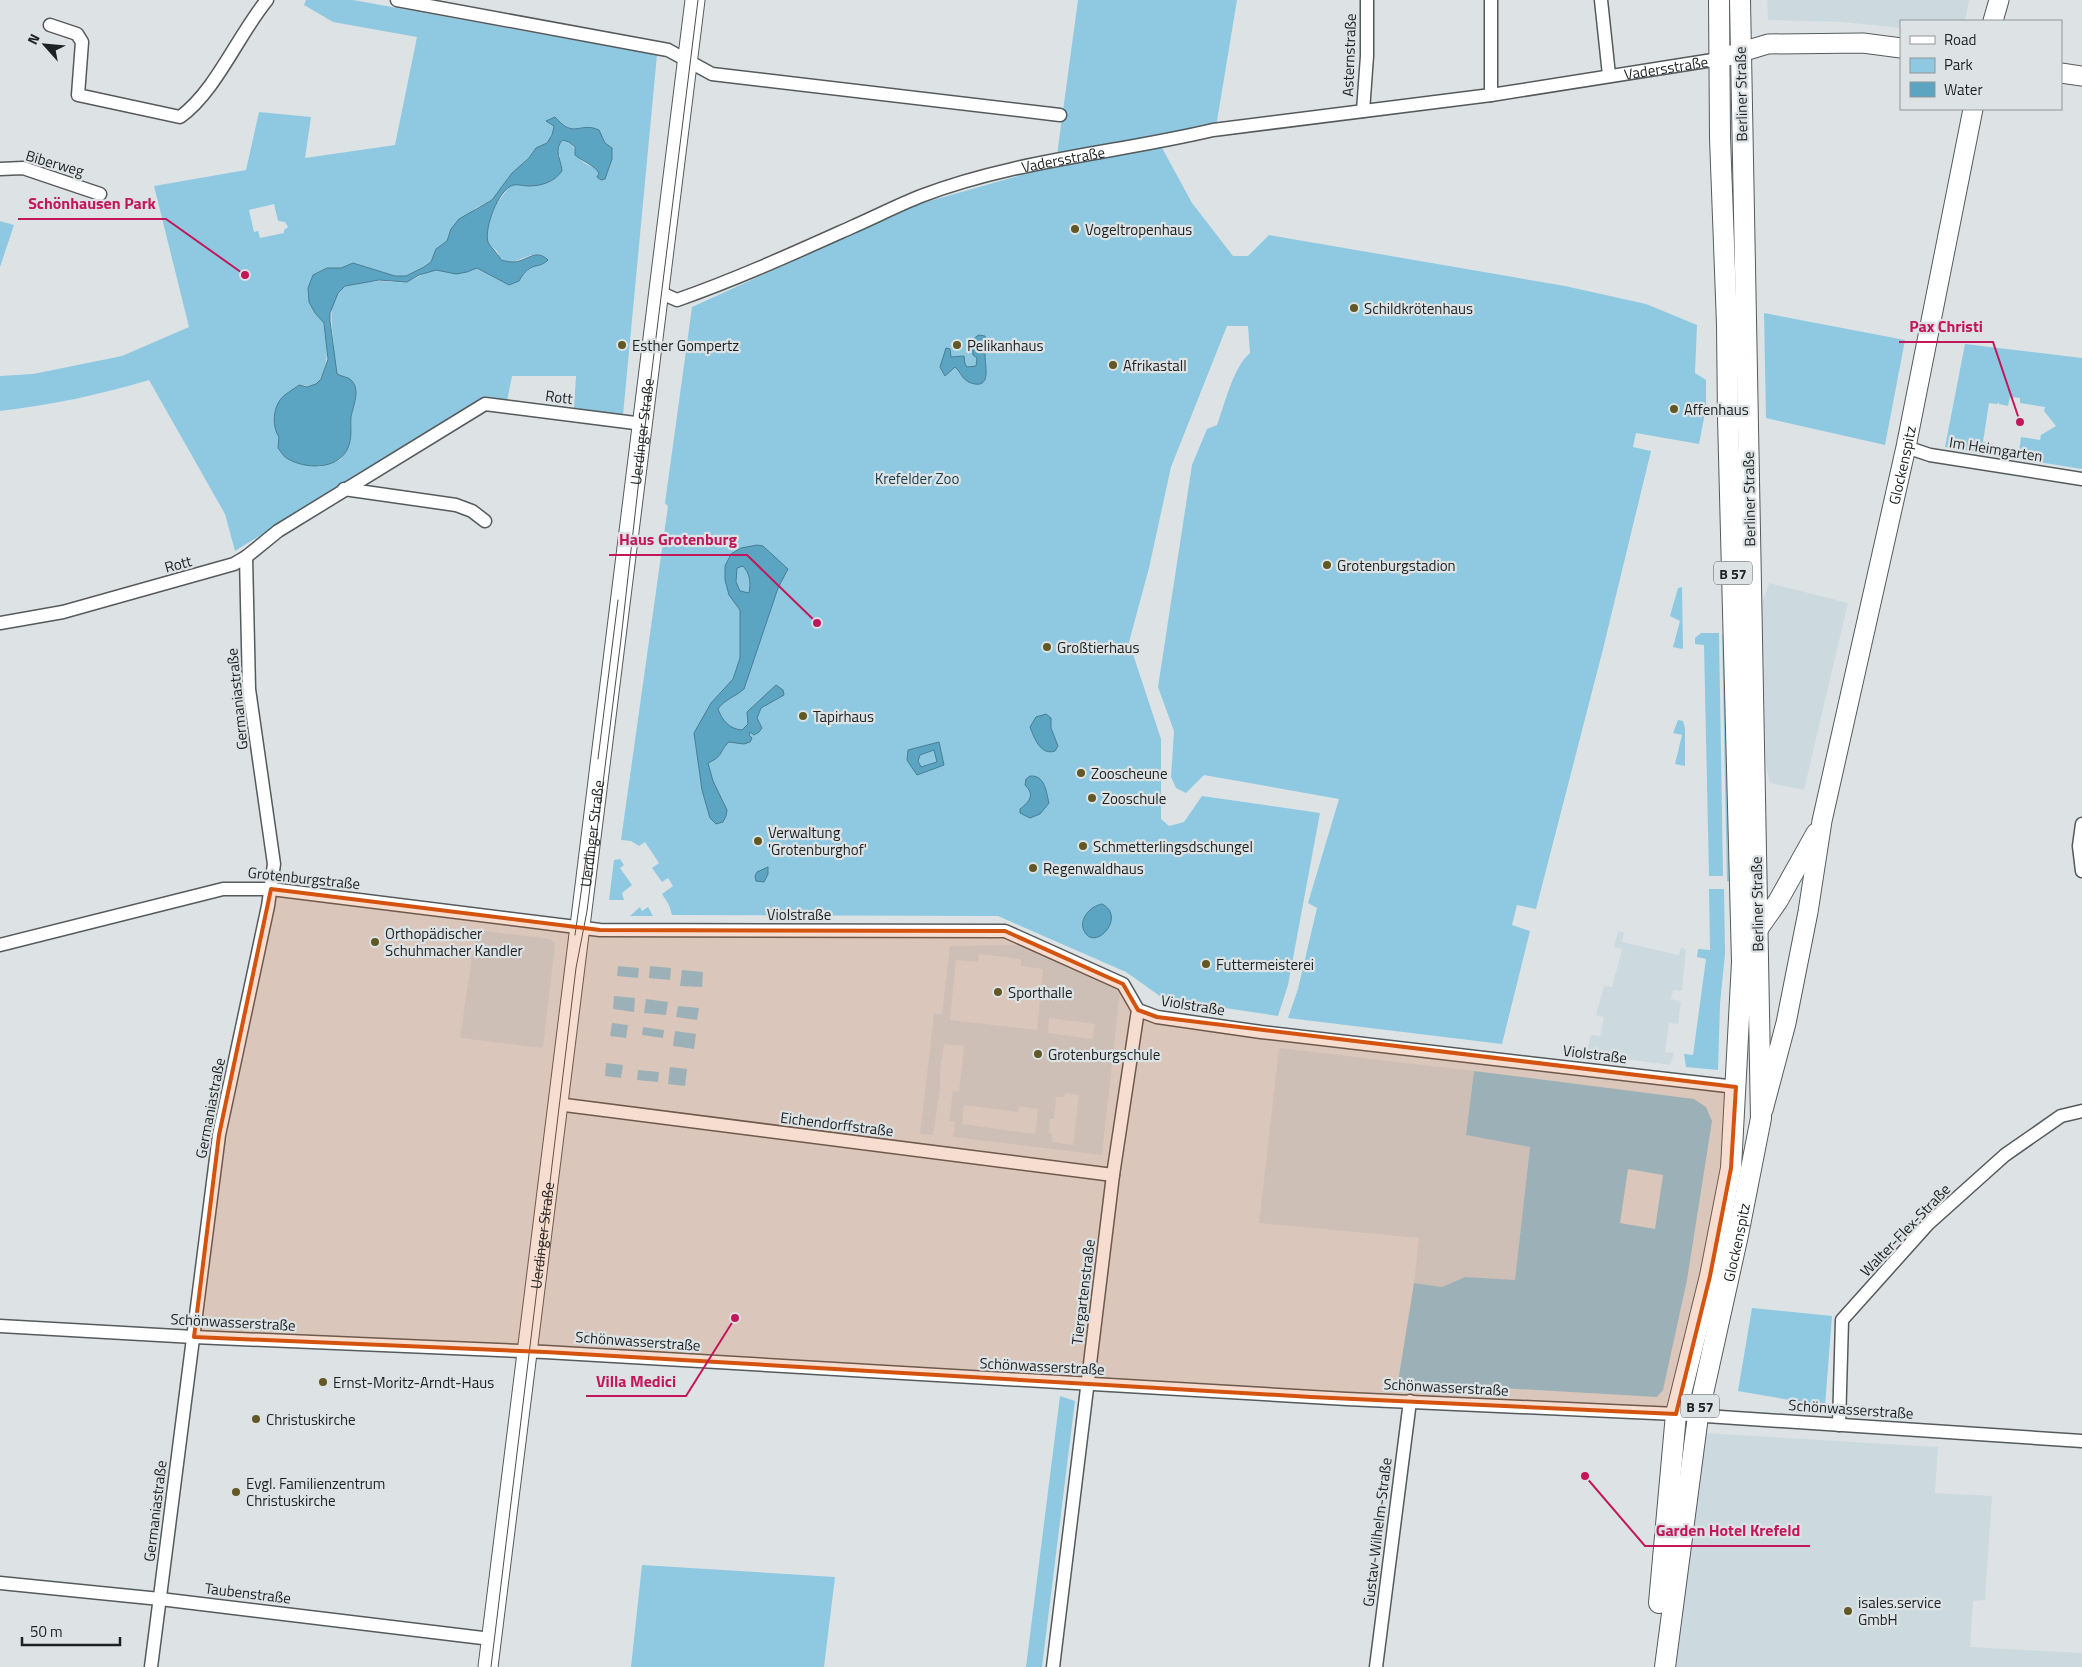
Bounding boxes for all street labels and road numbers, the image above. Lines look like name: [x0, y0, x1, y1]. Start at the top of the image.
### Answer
street label: Asternstraße: [1336, 13, 1362, 97]
street label: Berliner Straße: [1729, 46, 1753, 142]
street label: Vadersstraße: [1622, 49, 1710, 85]
street label: Vadersstraße: [1019, 140, 1107, 178]
street label: Biberweg: [23, 144, 87, 182]
street label: Uerdinger Straße: [623, 377, 659, 486]
street label: Rott: [544, 384, 575, 410]
street label: Glockenspitz: [1882, 423, 1921, 507]
street label: Im Heimgarten: [1948, 430, 2044, 468]
street label: Berliner Straße: [1737, 451, 1761, 547]
street label: Rott: [162, 549, 195, 579]
road number: B 57: [1714, 562, 1752, 584]
street label: Germaniastraße: [220, 647, 254, 751]
street label: Uerdinger Straße: [573, 779, 610, 888]
street label: Berliner Straße: [1745, 856, 1769, 952]
street label: Grotenburgstraße: [247, 861, 361, 895]
street label: Violstraße: [767, 903, 831, 926]
street label: Violstraße: [1159, 989, 1227, 1021]
street label: Violstraße: [1562, 1039, 1628, 1069]
street label: Germaniastraße: [189, 1056, 231, 1160]
street label: Eichendorffstraße: [779, 1106, 895, 1142]
street label: Walter-Flex-Straße: [1855, 1178, 1955, 1282]
street label: Uerdinger Straße: [524, 1181, 560, 1290]
street label: Glockenspitz: [1717, 1201, 1756, 1284]
street label: Tiergartenstraße: [1065, 1238, 1101, 1346]
street label: Schönwasserstraße: [170, 1307, 296, 1337]
street label: Schönwasserstraße: [575, 1325, 701, 1357]
street label: Schönwasserstraße: [979, 1351, 1105, 1381]
street label: Schönwasserstraße: [1383, 1372, 1509, 1402]
street label: Schönwasserstraße: [1788, 1393, 1914, 1425]
road number: B 57: [1681, 1394, 1719, 1418]
street label: Gustav-Wilhelm-Straße: [1356, 1456, 1398, 1608]
street label: Germaniastraße: [137, 1459, 173, 1563]
street label: Taubenstraße: [204, 1576, 292, 1610]

